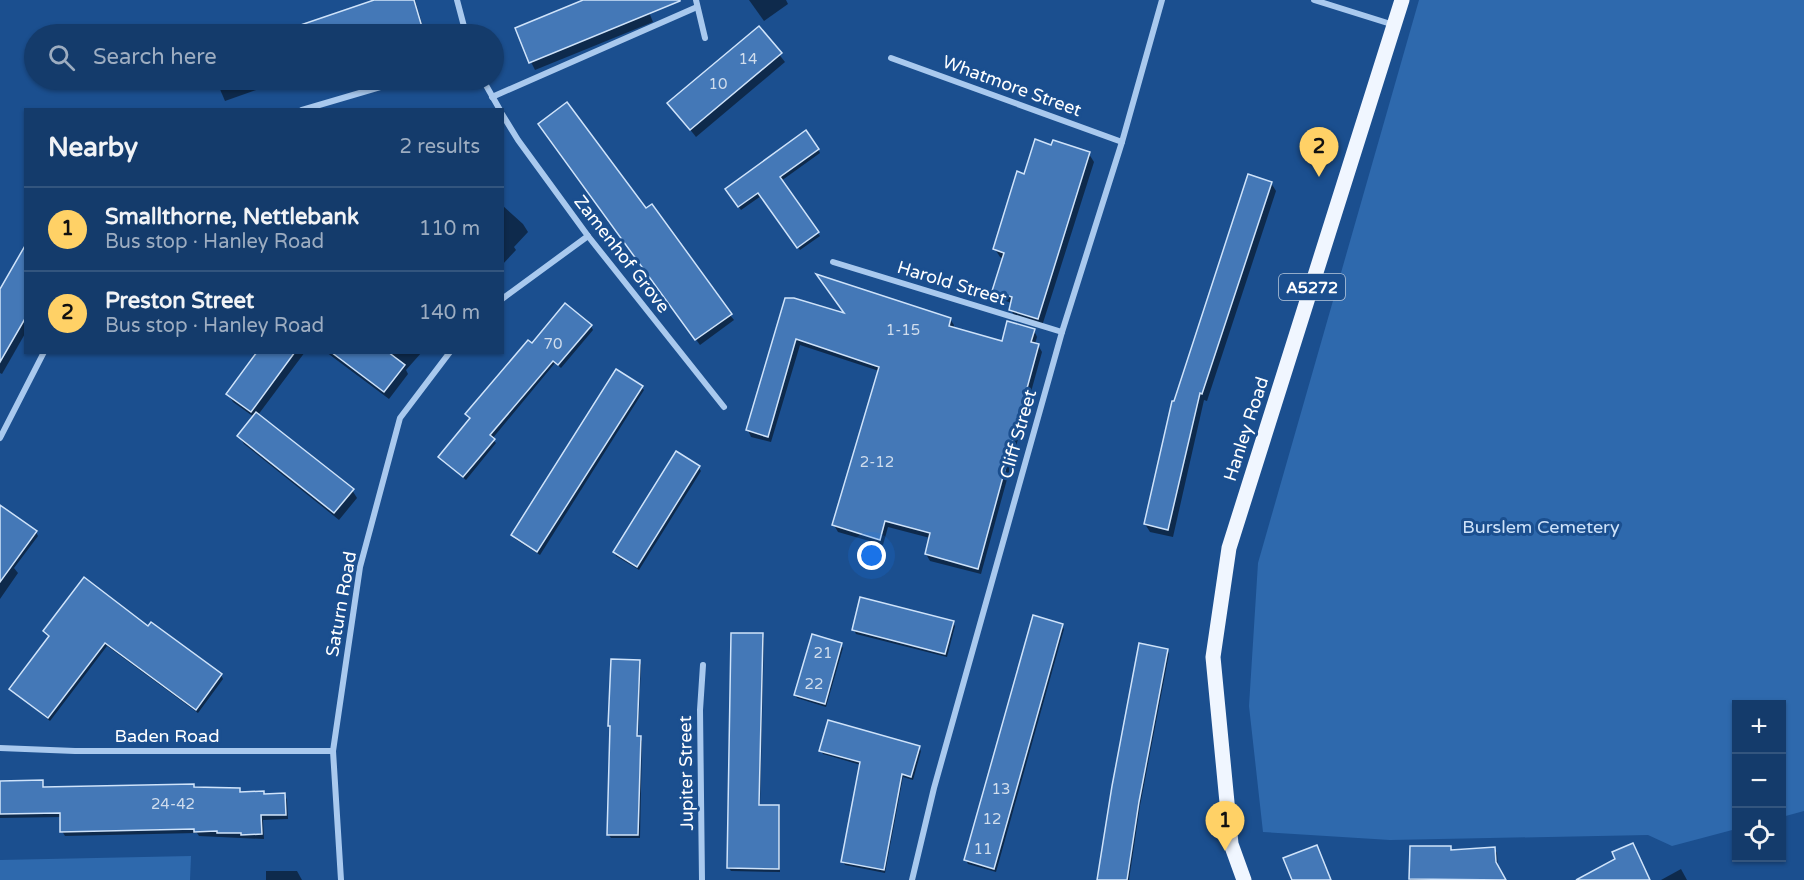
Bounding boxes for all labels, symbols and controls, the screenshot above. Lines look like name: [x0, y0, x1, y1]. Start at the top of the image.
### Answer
search box: [24, 24, 504, 90]
icon: search: [45, 41, 78, 74]
text: Search here: [93, 44, 217, 70]
house number: 14: [739, 50, 757, 68]
street label: Whatmore Street: [939, 51, 1085, 121]
house number: 10: [709, 75, 727, 93]
pin: 2: [1300, 128, 1338, 177]
text: Nearby: [48, 132, 138, 163]
text: 2 results: [400, 135, 480, 159]
street label: Zamenhof Grove: [569, 191, 675, 317]
text: Smallthorne, Nettlebank: [105, 204, 359, 230]
text: 1: [61, 217, 74, 241]
text: 110 m: [419, 217, 480, 241]
text: Bus stop · Hanley Road: [105, 230, 324, 254]
street label: Harold Street: [895, 256, 1009, 310]
road number: A5272: [1279, 274, 1345, 300]
text: Preston Street: [105, 288, 254, 314]
text: 2: [61, 301, 74, 325]
text: 140 m: [419, 301, 480, 325]
text: Bus stop · Hanley Road: [105, 314, 324, 338]
house number: 1-15: [886, 321, 920, 339]
house number: 70: [544, 335, 562, 353]
street label: Hanley Road: [1219, 374, 1273, 484]
street label: Cliff Street: [995, 387, 1041, 481]
house number: 2-12: [860, 453, 894, 471]
park label: Burslem Cemetery: [1462, 516, 1620, 538]
your location: [857, 541, 886, 570]
street label: Saturn Road: [321, 550, 361, 658]
house number: 21: [814, 644, 832, 662]
house number: 22: [805, 675, 823, 693]
map controls: [1732, 700, 1786, 862]
button: +: [1732, 700, 1786, 754]
street label: Jupiter Street: [674, 715, 698, 831]
street label: Baden Road: [114, 725, 220, 747]
button: −: [1732, 754, 1786, 808]
house number: 13: [992, 780, 1010, 798]
house number: 24-42: [151, 795, 195, 813]
pin: 1: [1206, 802, 1244, 851]
button: locate: [1732, 808, 1786, 862]
house number: 12: [983, 810, 1001, 828]
house number: 11: [974, 840, 992, 858]

